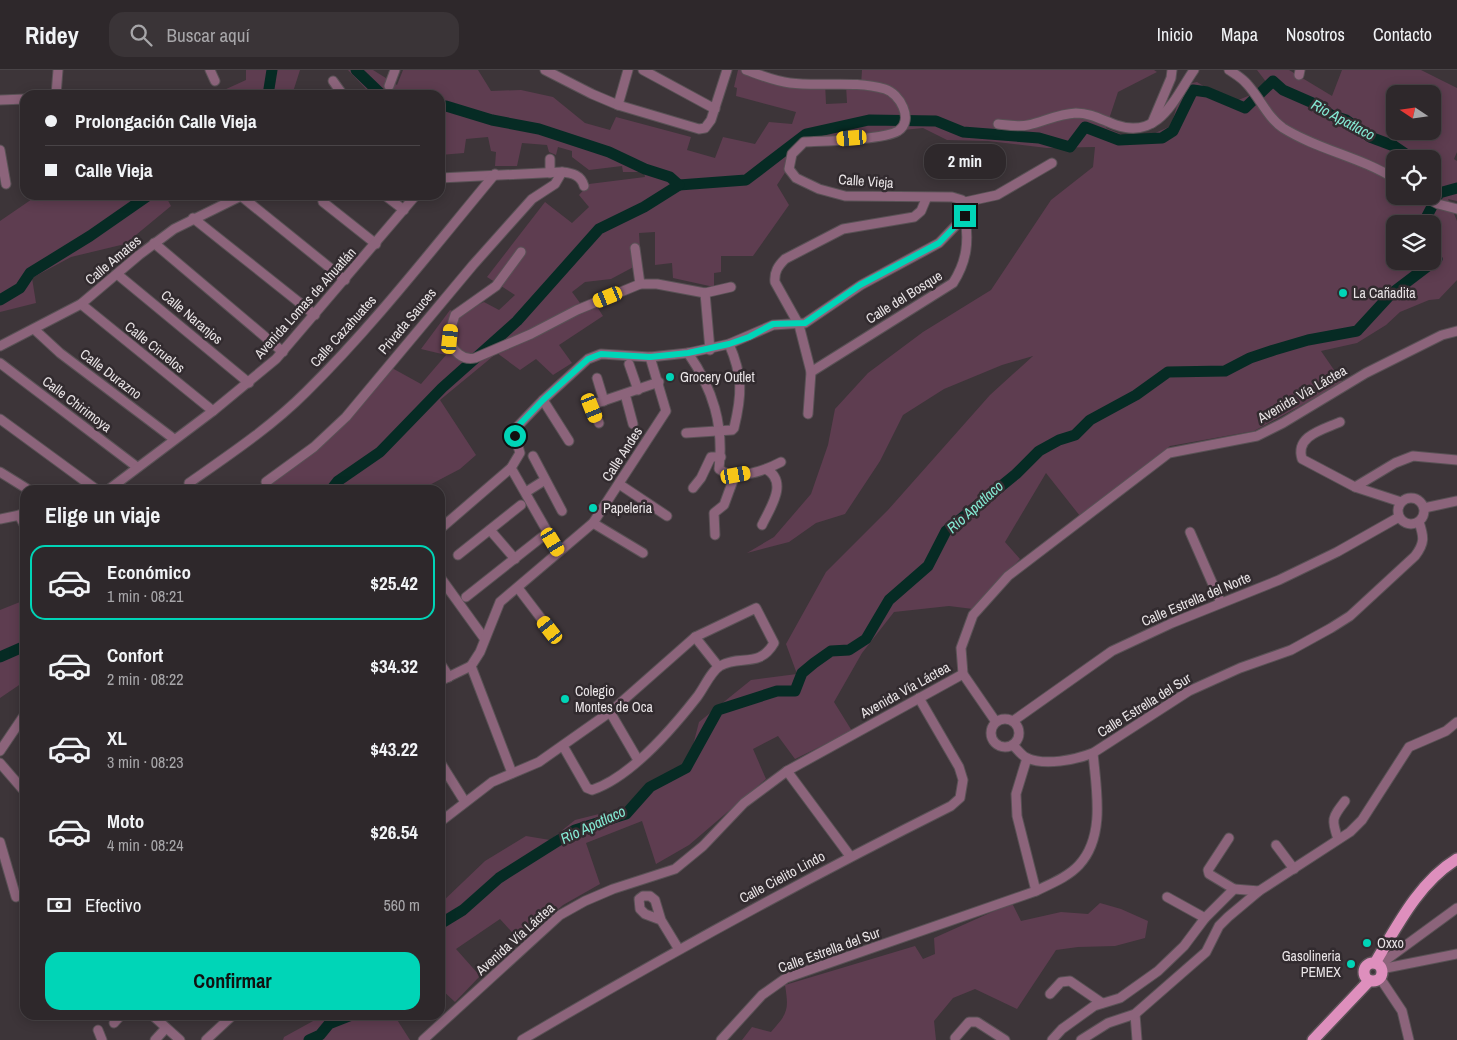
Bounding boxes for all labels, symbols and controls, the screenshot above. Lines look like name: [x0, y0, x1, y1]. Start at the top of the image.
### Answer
search box: [109, 12, 459, 57]
text: Ridey: [25, 19, 79, 51]
icon: search: [127, 21, 155, 49]
text: Buscar aquí: [167, 22, 250, 48]
text: Inicio: [1157, 22, 1193, 47]
text: Mapa: [1221, 22, 1258, 47]
text: Nosotros: [1286, 22, 1345, 47]
text: Contacto: [1373, 22, 1432, 47]
north arrow: [1386, 85, 1441, 140]
map controls: [1386, 85, 1441, 270]
water label: Rio Apatlaco: [1308, 94, 1379, 145]
text: Prolongación Calle Vieja: [75, 108, 257, 134]
car: [836, 129, 867, 147]
callout: 2 min: [924, 144, 1006, 178]
text: 2 min: [948, 150, 982, 172]
button: locate: [1386, 150, 1441, 205]
text: Calle Vieja: [75, 157, 153, 183]
street label: Calle Vieja: [838, 170, 895, 192]
route end: [954, 205, 976, 227]
button: layers: [1386, 215, 1441, 270]
street label: Calle Amates: [81, 231, 145, 289]
street label: Avenida Lomas de Ahuatlán: [250, 244, 360, 363]
street label: Calle del Bosque: [862, 266, 946, 328]
street label: Privada Sauces: [374, 284, 440, 358]
car: [591, 284, 624, 310]
place label: La Cañadita: [1353, 284, 1416, 302]
street label: Calle Naranjos: [157, 286, 227, 348]
marker: La Cañadita: [1337, 287, 1349, 299]
street label: Calle Cazahuates: [306, 291, 380, 371]
street label: Calle Ciruelos: [121, 317, 189, 377]
car: [440, 323, 459, 355]
street label: Calle Durazno: [77, 345, 145, 403]
street label: Avenida Vía Láctea: [1253, 361, 1350, 427]
place label: Grocery Outlet: [680, 368, 755, 386]
marker: Grocery Outlet: [664, 371, 676, 383]
street label: Calle Chirimoya: [39, 372, 116, 436]
car: [579, 391, 604, 425]
street label: Calle Andes: [598, 423, 646, 485]
route start: [504, 425, 526, 447]
car: [719, 465, 752, 485]
water label: Rio Apatlaco: [942, 475, 1008, 538]
place label: Papeleria: [603, 499, 653, 517]
text: Elige un viaje: [45, 500, 160, 530]
marker: Papeleria: [587, 502, 599, 514]
car: [538, 525, 567, 559]
text: Económico: [107, 559, 191, 585]
icon: car: [47, 560, 92, 605]
street label: Calle Estrella del Norte: [1138, 568, 1254, 630]
text: $25.42: [370, 570, 418, 596]
text: 1 min · 08:21: [107, 585, 184, 607]
car: [534, 614, 565, 646]
text: Confort: [107, 642, 163, 668]
icon: car: [47, 643, 92, 688]
text: $34.32: [370, 653, 418, 679]
street label: Avenida Vía Láctea: [856, 658, 954, 723]
text: 2 min · 08:22: [107, 668, 184, 690]
street label: Calle Estrella del Sur: [1094, 669, 1194, 741]
place label: Colegio Montes de Oca: [575, 682, 653, 716]
marker: Colegio Montes de Oca: [559, 693, 571, 705]
text: XL: [107, 725, 127, 751]
icon: car: [47, 726, 92, 771]
text: $43.22: [370, 736, 418, 762]
text: 3 min · 08:23: [107, 751, 184, 773]
water label: Rio Apatlaco: [557, 800, 629, 849]
text: Moto: [107, 808, 144, 834]
icon: car: [47, 809, 92, 854]
text: $26.54: [370, 819, 418, 845]
text: 4 min · 08:24: [107, 834, 184, 856]
street label: Calle Cielito Lindo: [736, 847, 828, 907]
icon: cash: [45, 891, 73, 919]
text: Efectivo: [85, 892, 141, 918]
text: 560 m: [384, 894, 420, 916]
street label: Avenida Vía Láctea: [471, 899, 559, 980]
street label: Calle Estrella del Sur: [776, 923, 883, 977]
place label: Oxxo: [1377, 934, 1404, 952]
marker: Oxxo: [1361, 937, 1373, 949]
place label: Gasolineria PEMEX: [1282, 947, 1342, 981]
button: Confirmar: [45, 952, 420, 1010]
marker: Gasolineria PEMEX: [1345, 958, 1357, 970]

